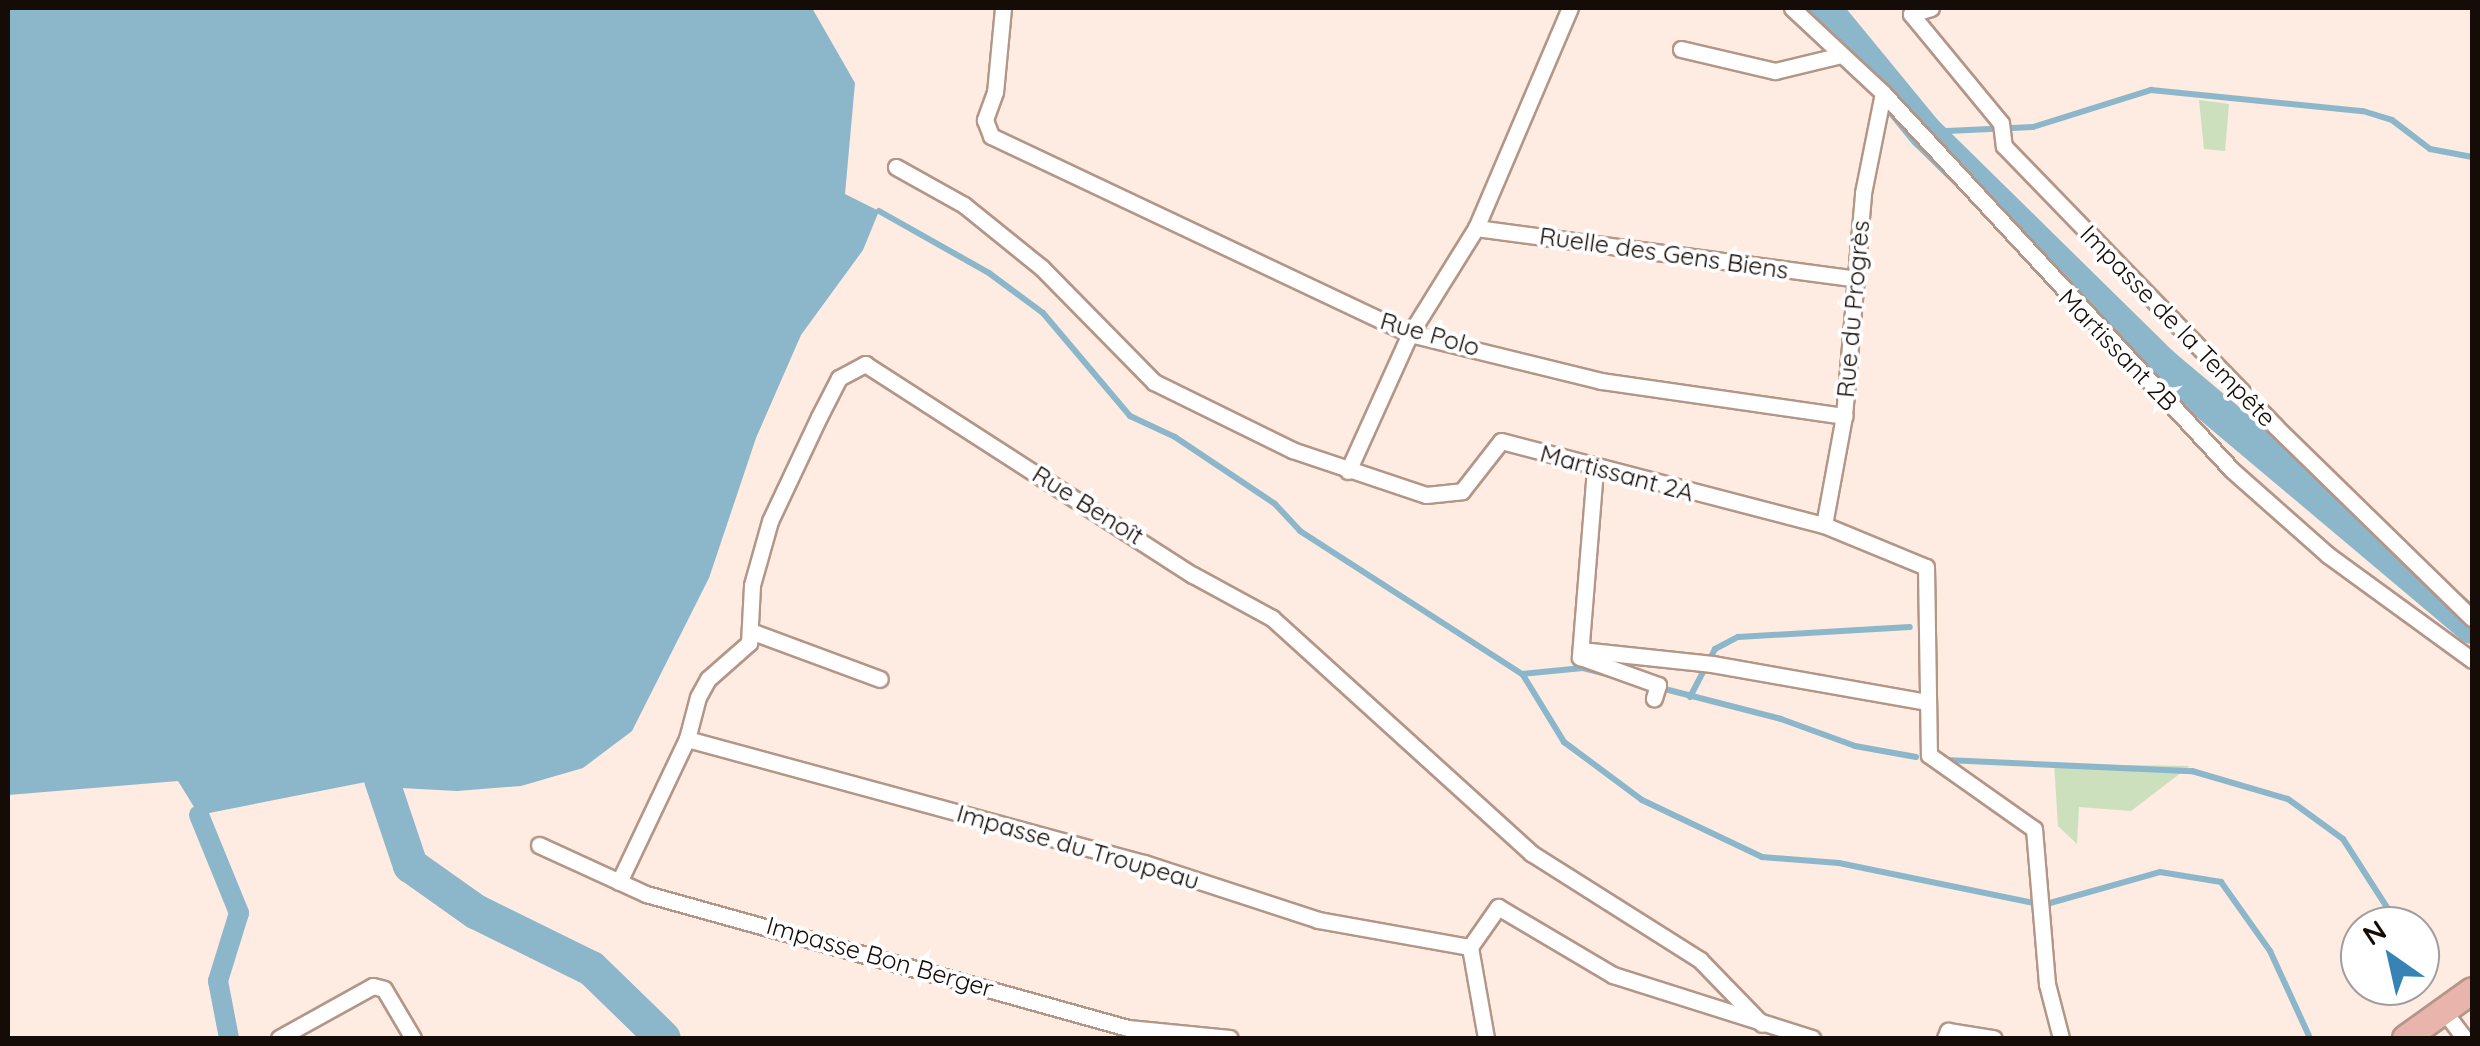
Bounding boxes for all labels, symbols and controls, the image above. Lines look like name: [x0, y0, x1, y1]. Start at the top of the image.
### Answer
street label: Rue du Progrès: [1830, 219, 1876, 399]
street label: Impasse de la Tempête: [2074, 219, 2282, 433]
street label: Ruelle des Gens Biens: [1537, 221, 1791, 285]
street label: Martissant 2B: [2052, 283, 2184, 417]
street label: Rue Polo: [1377, 306, 1483, 362]
street label: Martissant 2A: [1537, 438, 1697, 508]
street label: Rue Benoît: [1027, 459, 1149, 551]
street label: Impasse du Troupeau: [953, 798, 1203, 896]
north arrow: [2340, 906, 2440, 1006]
street label: Impasse Bon Berger: [763, 910, 997, 1004]
text: N: [2356, 912, 2392, 953]

